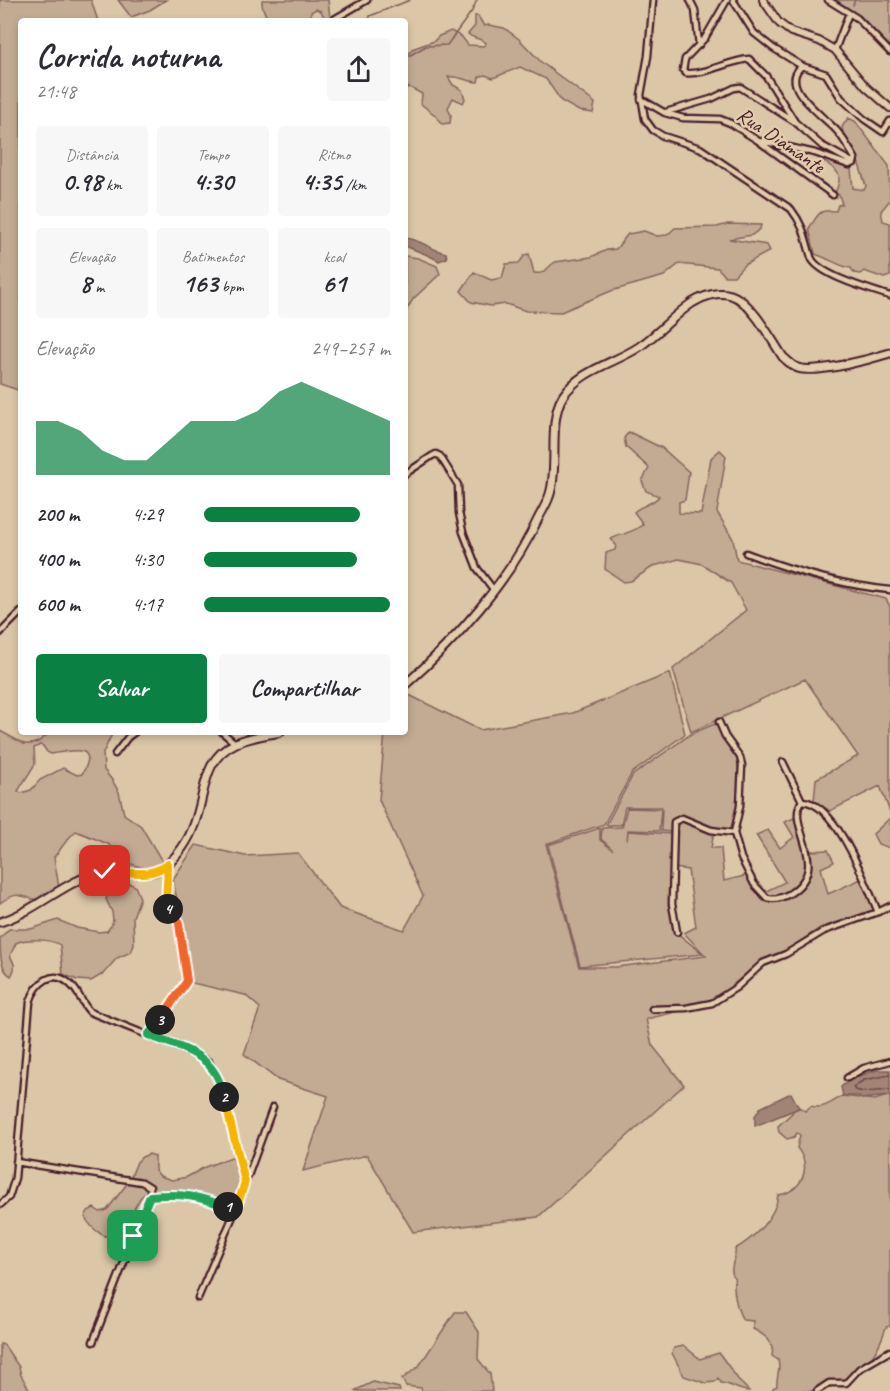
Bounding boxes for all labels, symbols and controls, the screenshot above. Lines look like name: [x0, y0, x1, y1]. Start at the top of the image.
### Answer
text: Corrida noturna: [36, 35, 220, 77]
button: share: [327, 38, 390, 101]
text: 21:48: [36, 79, 76, 104]
street label: Rua Diamante: [732, 101, 831, 180]
text: Distância: [66, 145, 118, 165]
text: Tempo: [197, 145, 229, 165]
text: Ritmo: [318, 145, 350, 165]
text: 0.98: [62, 165, 102, 198]
text: 4:30: [193, 165, 233, 198]
text: 4:35: [302, 165, 342, 198]
text: km: [102, 175, 122, 195]
text: /km: [342, 175, 366, 195]
text: Elevação: [69, 247, 115, 267]
text: Batimentos: [182, 247, 244, 267]
text: kcal: [323, 247, 345, 267]
text: 8: [80, 267, 91, 300]
text: 163: [182, 267, 218, 300]
text: 61: [322, 267, 346, 300]
text: m: [91, 277, 104, 297]
text: bpm: [218, 277, 244, 297]
text: Elevação: [36, 336, 94, 361]
text: 249–257 m: [311, 336, 390, 361]
text: 200 m: [36, 502, 79, 527]
text: 4:29: [132, 502, 163, 527]
text: 400 m: [36, 547, 79, 572]
text: 4:30: [132, 547, 163, 572]
text: 600 m: [36, 592, 80, 617]
text: 4:17: [132, 592, 163, 617]
button: Salvar: [36, 654, 207, 723]
button: Compartilhar: [219, 654, 390, 723]
pin: [79, 845, 130, 896]
icon: check: [88, 854, 121, 887]
pin: 4: [153, 894, 183, 924]
text: 4: [164, 899, 172, 919]
pin: 3: [145, 1005, 175, 1035]
text: 3: [156, 1010, 164, 1030]
pin: 2: [209, 1082, 239, 1112]
text: 2: [220, 1087, 228, 1107]
pin: 1: [213, 1192, 243, 1222]
text: 1: [224, 1197, 232, 1217]
pin: [107, 1210, 158, 1261]
icon: arrive: [116, 1219, 149, 1252]

